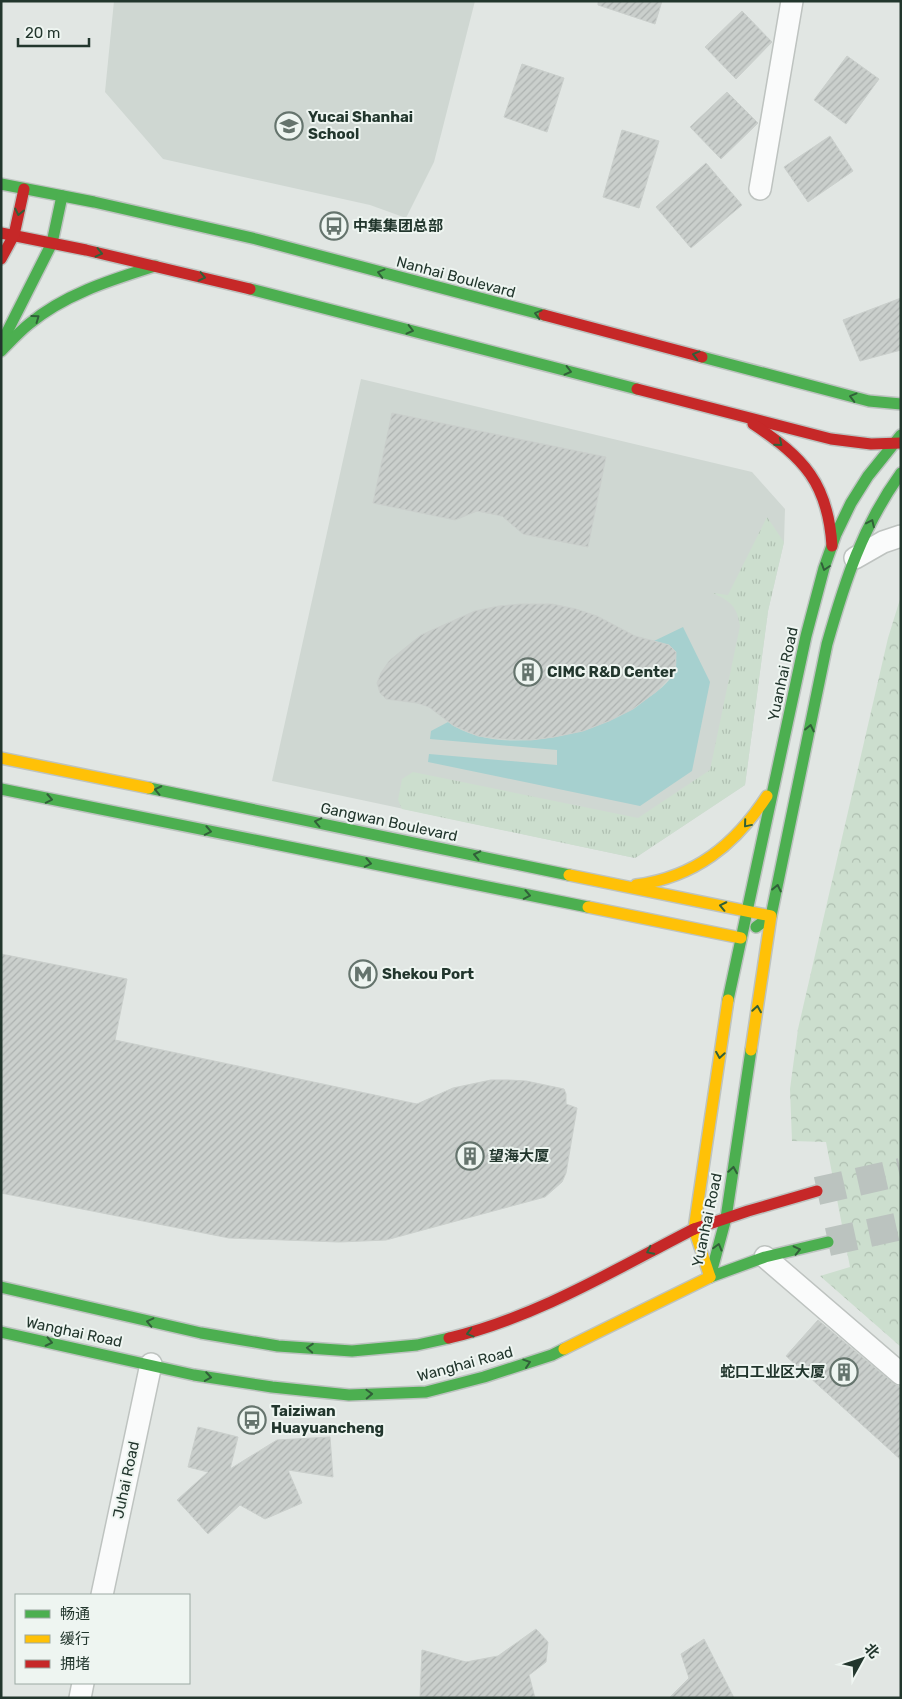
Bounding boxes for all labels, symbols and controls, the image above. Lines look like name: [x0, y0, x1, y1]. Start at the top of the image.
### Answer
scale bar: [18, 15, 89, 47]
text: 20 m: [25, 24, 60, 42]
place label: Yucai Shanhai School: [308, 108, 413, 143]
school or university icon: Yucai Shanhai School: [274, 111, 304, 141]
one-way arrow: [14, 208, 25, 216]
bus stop icon: 中集集团总部: [319, 211, 349, 241]
place label: 中集集团总部: [353, 217, 443, 235]
one-way arrow: [95, 247, 104, 258]
street label: Nanhai Boulevard: [394, 252, 518, 302]
one-way arrow: [378, 268, 386, 278]
one-way arrow: [198, 271, 206, 282]
one-way arrow: [534, 309, 543, 320]
one-way arrow: [31, 315, 40, 324]
one-way arrow: [406, 324, 415, 335]
one-way arrow: [692, 351, 700, 361]
one-way arrow: [563, 365, 571, 375]
one-way arrow: [848, 392, 857, 403]
one-way arrow: [773, 437, 782, 445]
one-way arrow: [864, 519, 875, 528]
one-way arrow: [821, 563, 831, 571]
street label: Yuanhai Road: [764, 625, 802, 723]
building icon: CIMC R&D Center: [513, 657, 543, 687]
place label: CIMC R&D Center: [547, 663, 676, 681]
one-way arrow: [804, 724, 815, 733]
one-way arrow: [154, 785, 163, 796]
one-way arrow: [45, 793, 53, 804]
street label: Gangwan Boulevard: [319, 799, 459, 845]
one-way arrow: [313, 818, 322, 828]
one-way arrow: [744, 819, 753, 828]
one-way arrow: [204, 825, 213, 836]
one-way arrow: [472, 850, 481, 861]
one-way arrow: [363, 857, 372, 868]
one-way arrow: [771, 883, 782, 892]
one-way arrow: [523, 889, 531, 900]
one-way arrow: [719, 901, 728, 912]
metro station icon: Shekou Port: [348, 959, 378, 989]
place label: Shekou Port: [382, 965, 474, 983]
one-way arrow: [751, 1005, 762, 1013]
one-way arrow: [715, 1051, 726, 1059]
building icon: 望海大厦: [455, 1141, 485, 1171]
place label: 望海大厦: [489, 1147, 549, 1165]
one-way arrow: [727, 1165, 738, 1173]
street label: Yuanhai Road: [688, 1171, 726, 1269]
one-way arrow: [646, 1244, 655, 1255]
one-way arrow: [712, 1244, 722, 1252]
one-way arrow: [792, 1245, 801, 1256]
street label: Wanghai Road: [24, 1313, 124, 1351]
one-way arrow: [145, 1317, 154, 1327]
one-way arrow: [467, 1327, 475, 1337]
one-way arrow: [44, 1336, 53, 1347]
one-way arrow: [306, 1343, 314, 1354]
street label: Wanghai Road: [415, 1343, 515, 1385]
building icon: 蛇口工业区大厦: [829, 1357, 859, 1387]
one-way arrow: [522, 1359, 531, 1369]
place label: 蛇口工业区大厦: [720, 1363, 825, 1381]
one-way arrow: [203, 1371, 212, 1381]
one-way arrow: [366, 1389, 373, 1399]
place label: Taiziwan Huayuancheng: [271, 1402, 384, 1437]
bus stop icon: Taiziwan Huayuancheng: [237, 1405, 267, 1435]
street label: Juhai Road: [109, 1440, 143, 1520]
legend: [15, 1594, 190, 1684]
text: 畅通: [60, 1605, 90, 1623]
text: 缓行: [60, 1630, 90, 1648]
north arrow: [837, 1634, 887, 1684]
text: 北: [861, 1640, 883, 1662]
text: 拥堵: [60, 1655, 90, 1673]

